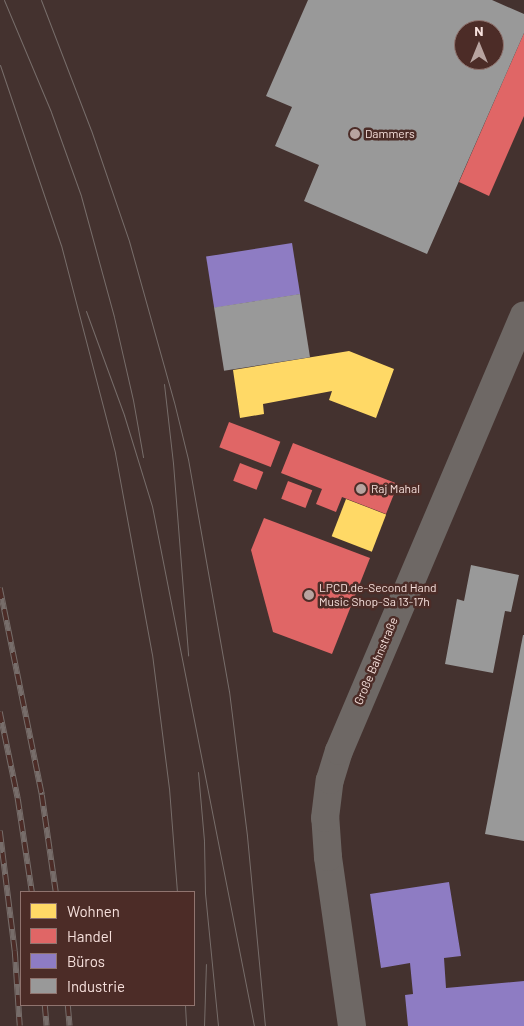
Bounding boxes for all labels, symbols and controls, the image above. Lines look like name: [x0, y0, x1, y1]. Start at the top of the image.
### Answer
north arrow: [454, 20, 504, 70]
text: N: [474, 22, 484, 39]
place label: Dammers: [365, 127, 415, 141]
marker: Dammers: [349, 128, 361, 140]
place label: Raj Mahal: [371, 482, 420, 496]
marker: Raj Mahal: [355, 483, 367, 495]
place label: LPCD.de-Second Hand Music Shop-Sa 13-17h: [319, 581, 437, 609]
marker: LPCD.de-Second Hand Music Shop-Sa 13-17h: [303, 589, 315, 601]
street label: Große Bahnstraße: [351, 615, 401, 707]
legend: [20, 891, 195, 1006]
text: Wohnen: [67, 902, 120, 920]
text: Handel: [67, 927, 112, 945]
text: Büros: [67, 952, 105, 970]
text: Industrie: [67, 977, 125, 995]

